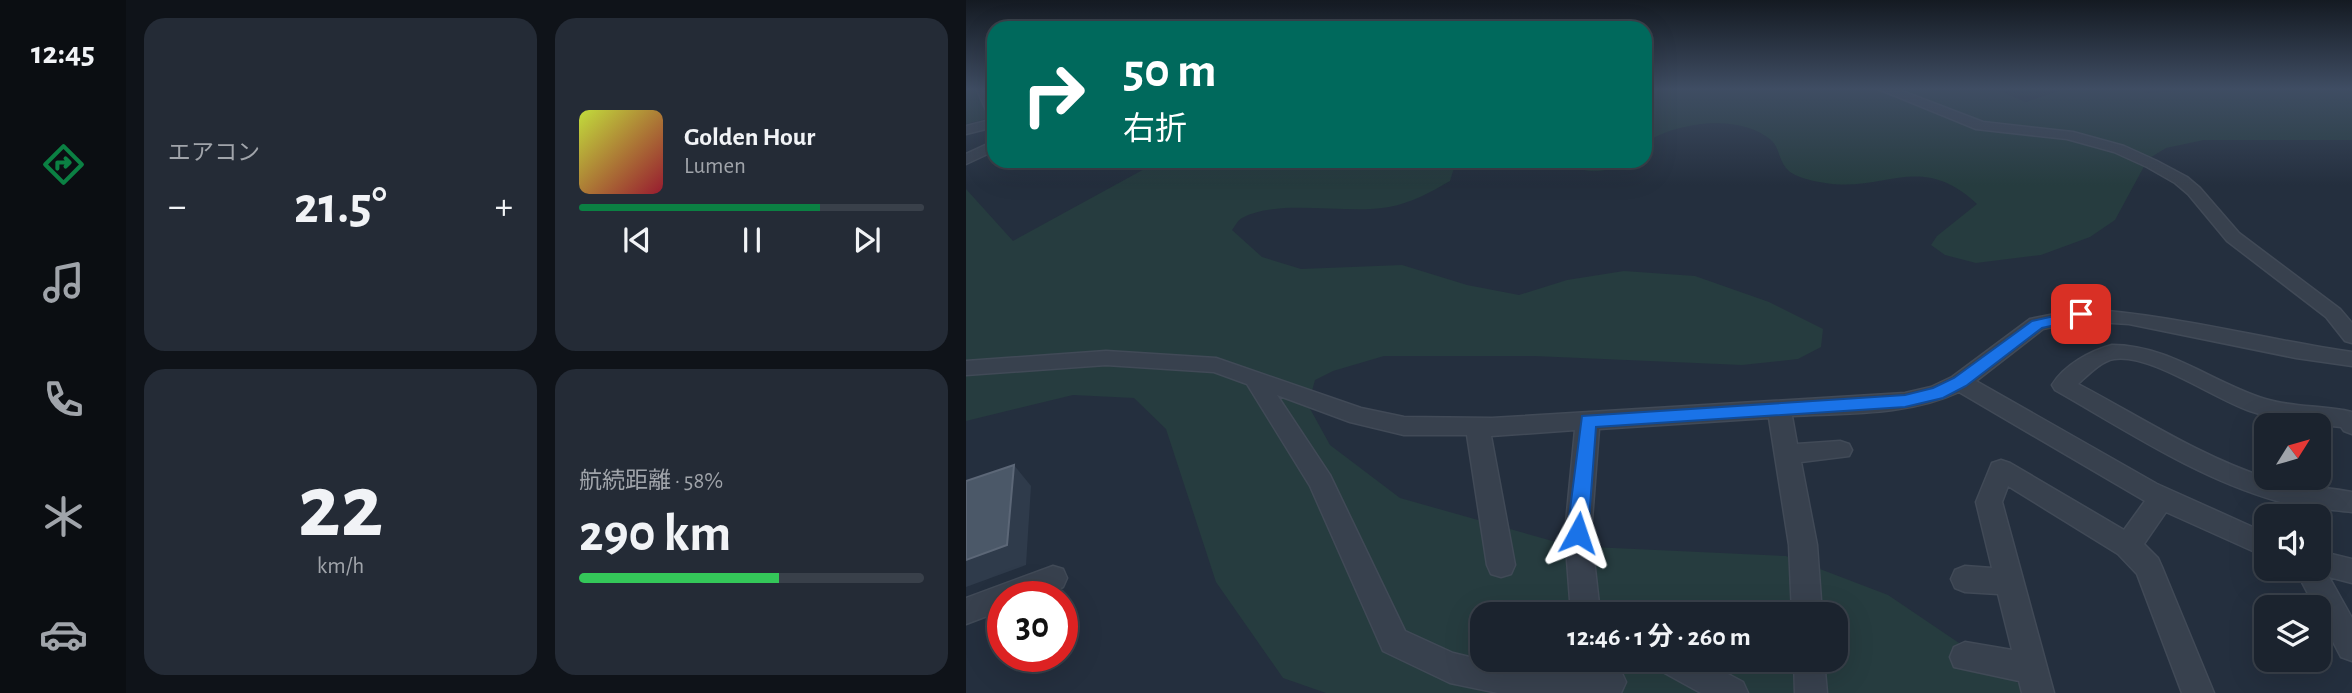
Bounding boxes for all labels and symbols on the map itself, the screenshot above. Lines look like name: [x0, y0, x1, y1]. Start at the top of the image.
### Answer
pin: [2051, 284, 2111, 344]
north arrow: [2254, 413, 2331, 490]
position arrow: [1541, 496, 1615, 570]
speed limit sign: 30: [987, 581, 1078, 672]

